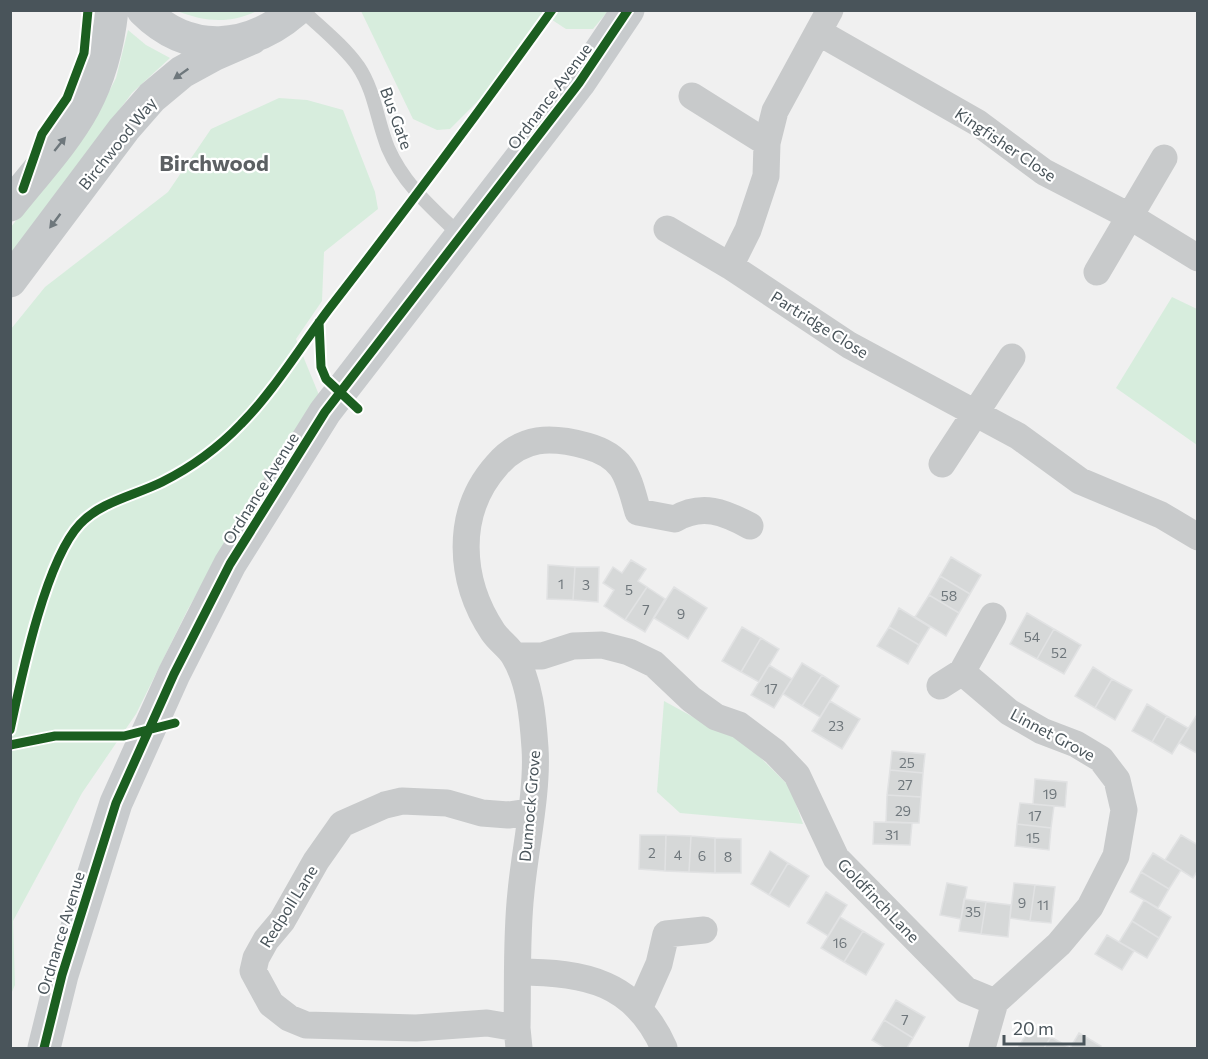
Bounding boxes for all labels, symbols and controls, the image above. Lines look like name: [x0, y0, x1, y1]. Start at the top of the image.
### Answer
street label: Ordnance Avenue: [503, 39, 595, 153]
one-way arrow: [174, 68, 190, 80]
street label: Bus Gate: [377, 84, 417, 152]
street label: Birchwood Way: [74, 93, 160, 193]
street label: Kingfisher Close: [952, 103, 1060, 185]
one-way arrow: [53, 137, 66, 152]
district label: Birchwood: [159, 149, 269, 176]
one-way arrow: [49, 213, 62, 229]
street label: Partridge Close: [768, 286, 872, 362]
street label: Ordnance Avenue: [218, 429, 302, 547]
house number: 1: [558, 575, 564, 592]
house number: 3: [582, 576, 590, 593]
house number: 5: [625, 581, 633, 598]
house number: 58: [941, 587, 957, 604]
house number: 7: [642, 601, 650, 618]
house number: 9: [677, 605, 685, 622]
house number: 54: [1024, 628, 1041, 645]
house number: 52: [1051, 644, 1067, 661]
house number: 17: [764, 680, 778, 697]
street label: Linnet Grove: [1007, 704, 1099, 764]
house number: 23: [828, 717, 844, 734]
street label: Dunnock Grove: [515, 750, 543, 862]
house number: 25: [899, 754, 915, 771]
house number: 27: [897, 776, 913, 793]
house number: 19: [1043, 785, 1057, 802]
house number: 29: [895, 802, 911, 819]
house number: 17: [1028, 807, 1042, 824]
house number: 31: [885, 826, 899, 843]
house number: 15: [1026, 829, 1040, 846]
house number: 2: [648, 844, 656, 861]
house number: 4: [674, 846, 683, 863]
house number: 6: [698, 847, 706, 864]
house number: 8: [724, 848, 732, 865]
street label: Goldfinch Lane: [834, 854, 924, 946]
street label: Redpoll Lane: [255, 861, 321, 951]
street label: Ordnance Avenue: [32, 869, 88, 997]
house number: 9: [1018, 894, 1026, 911]
house number: 11: [1037, 896, 1049, 913]
house number: 35: [965, 903, 981, 920]
house number: 16: [833, 934, 847, 951]
scale bar: [1004, 1008, 1084, 1046]
house number: 7: [901, 1011, 909, 1028]
text: 20 m: [1013, 1017, 1054, 1039]

